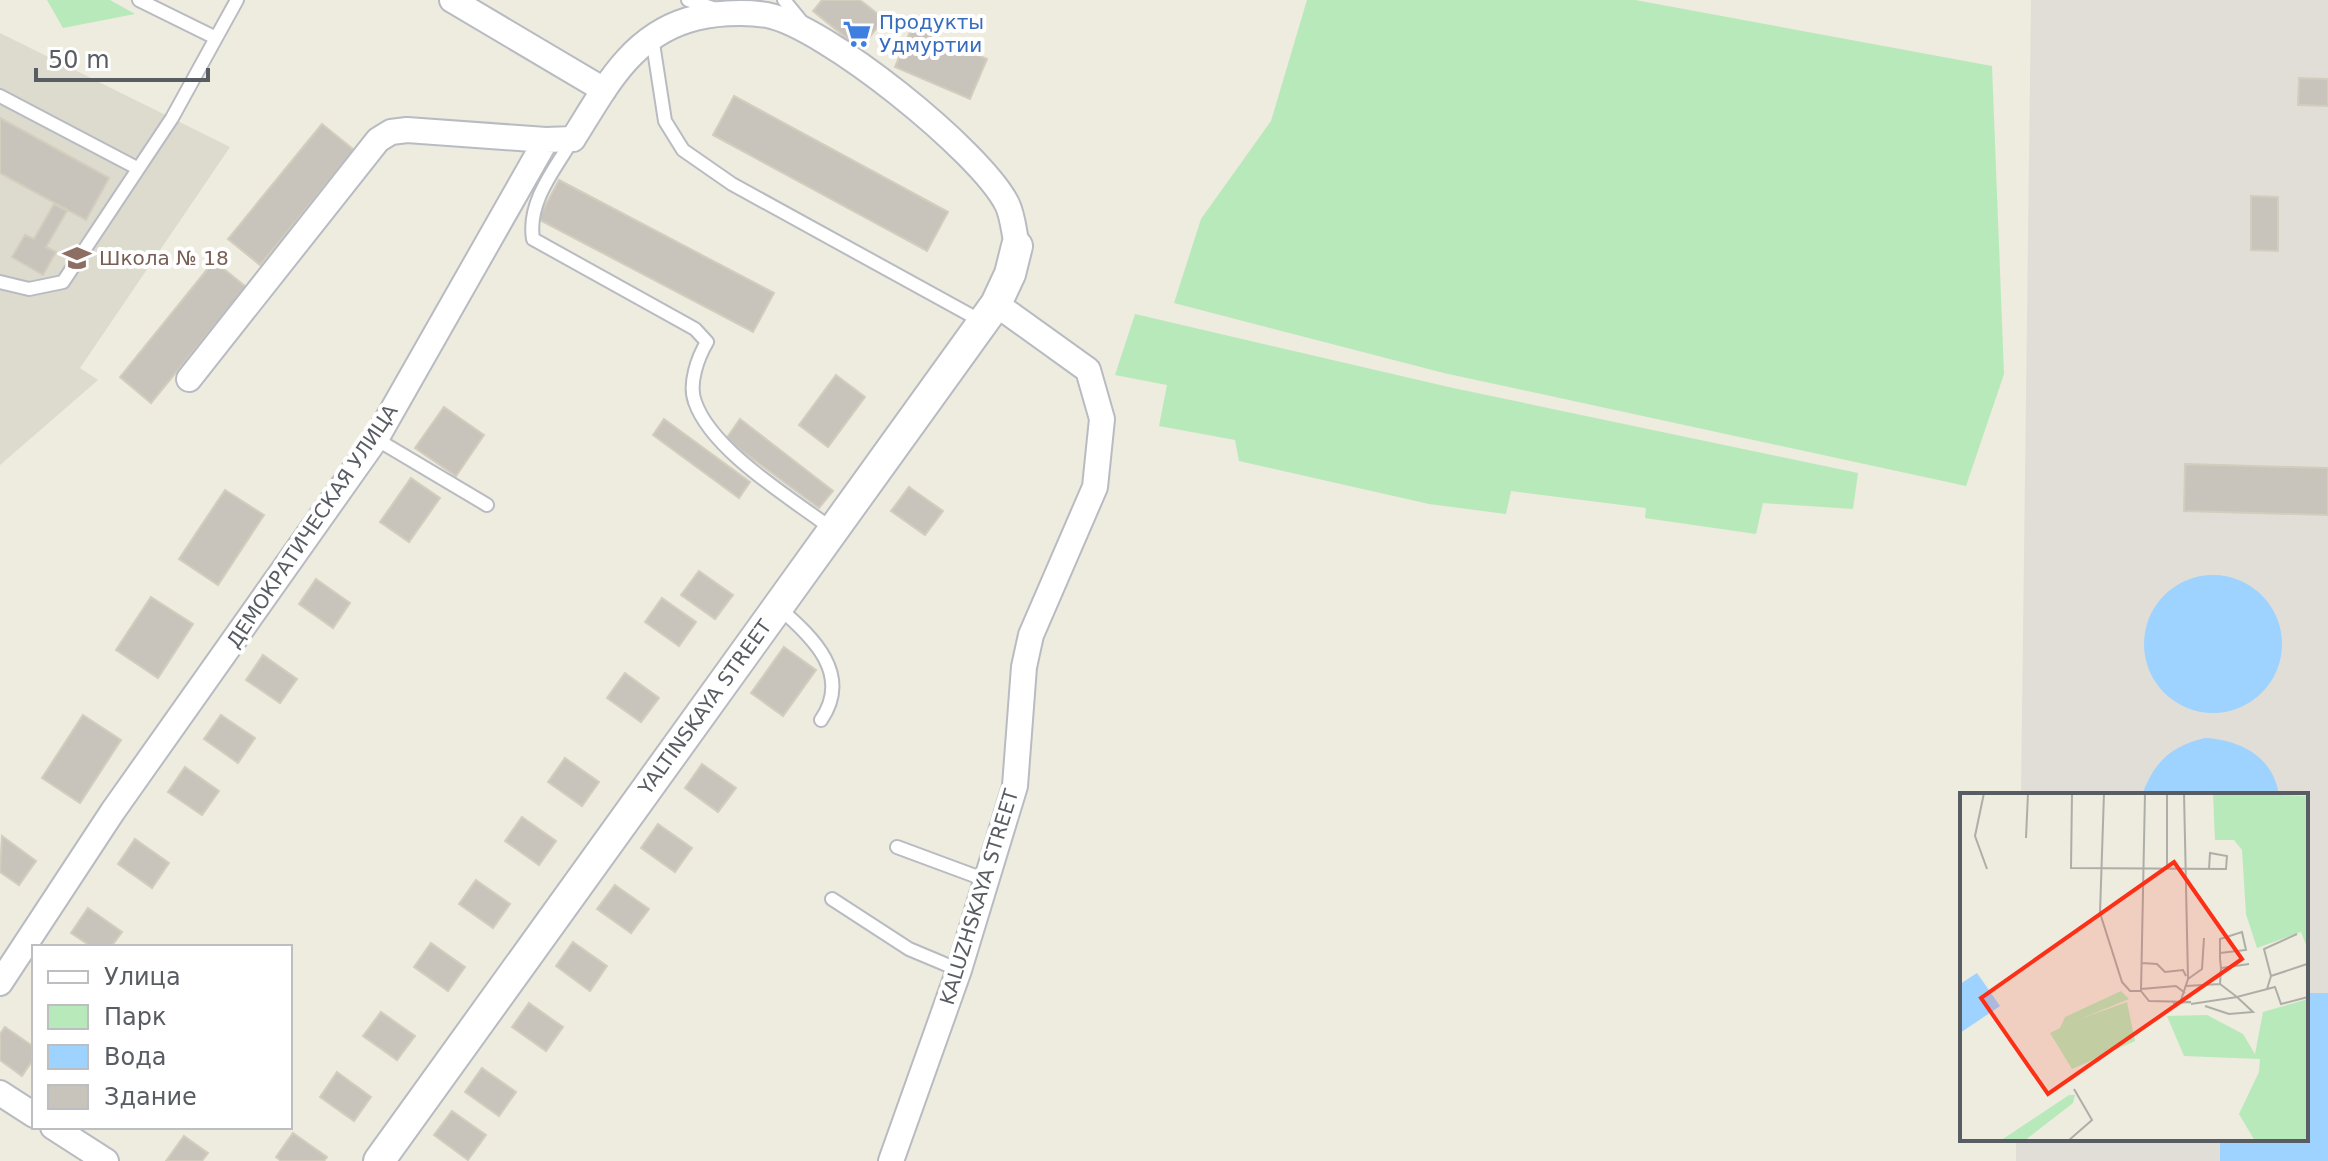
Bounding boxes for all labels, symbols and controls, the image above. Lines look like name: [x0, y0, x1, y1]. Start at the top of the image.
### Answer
place label: Продукты Удмуртии: [879, 10, 984, 57]
supermarket icon: Продукты Удмуртии: [842, 19, 872, 49]
scale bar: [36, 32, 208, 82]
text: 50 m: [48, 46, 110, 74]
school or university icon: Школа № 18: [62, 243, 92, 273]
place label: Школа № 18: [99, 246, 229, 270]
street label: ДЕМОКРАТИЧЕСКАЯ УЛИЦА: [221, 400, 403, 652]
street label: YALTINSKAYA STREET: [633, 614, 777, 800]
street label: KALUZHSKAYA STREET: [935, 786, 1023, 1008]
inset map: [1960, 793, 2308, 1141]
legend: [32, 945, 292, 1129]
text: Улица: [104, 963, 181, 991]
text: Парк: [104, 1003, 166, 1031]
text: Вода: [104, 1043, 166, 1071]
text: Здание: [104, 1083, 197, 1111]

